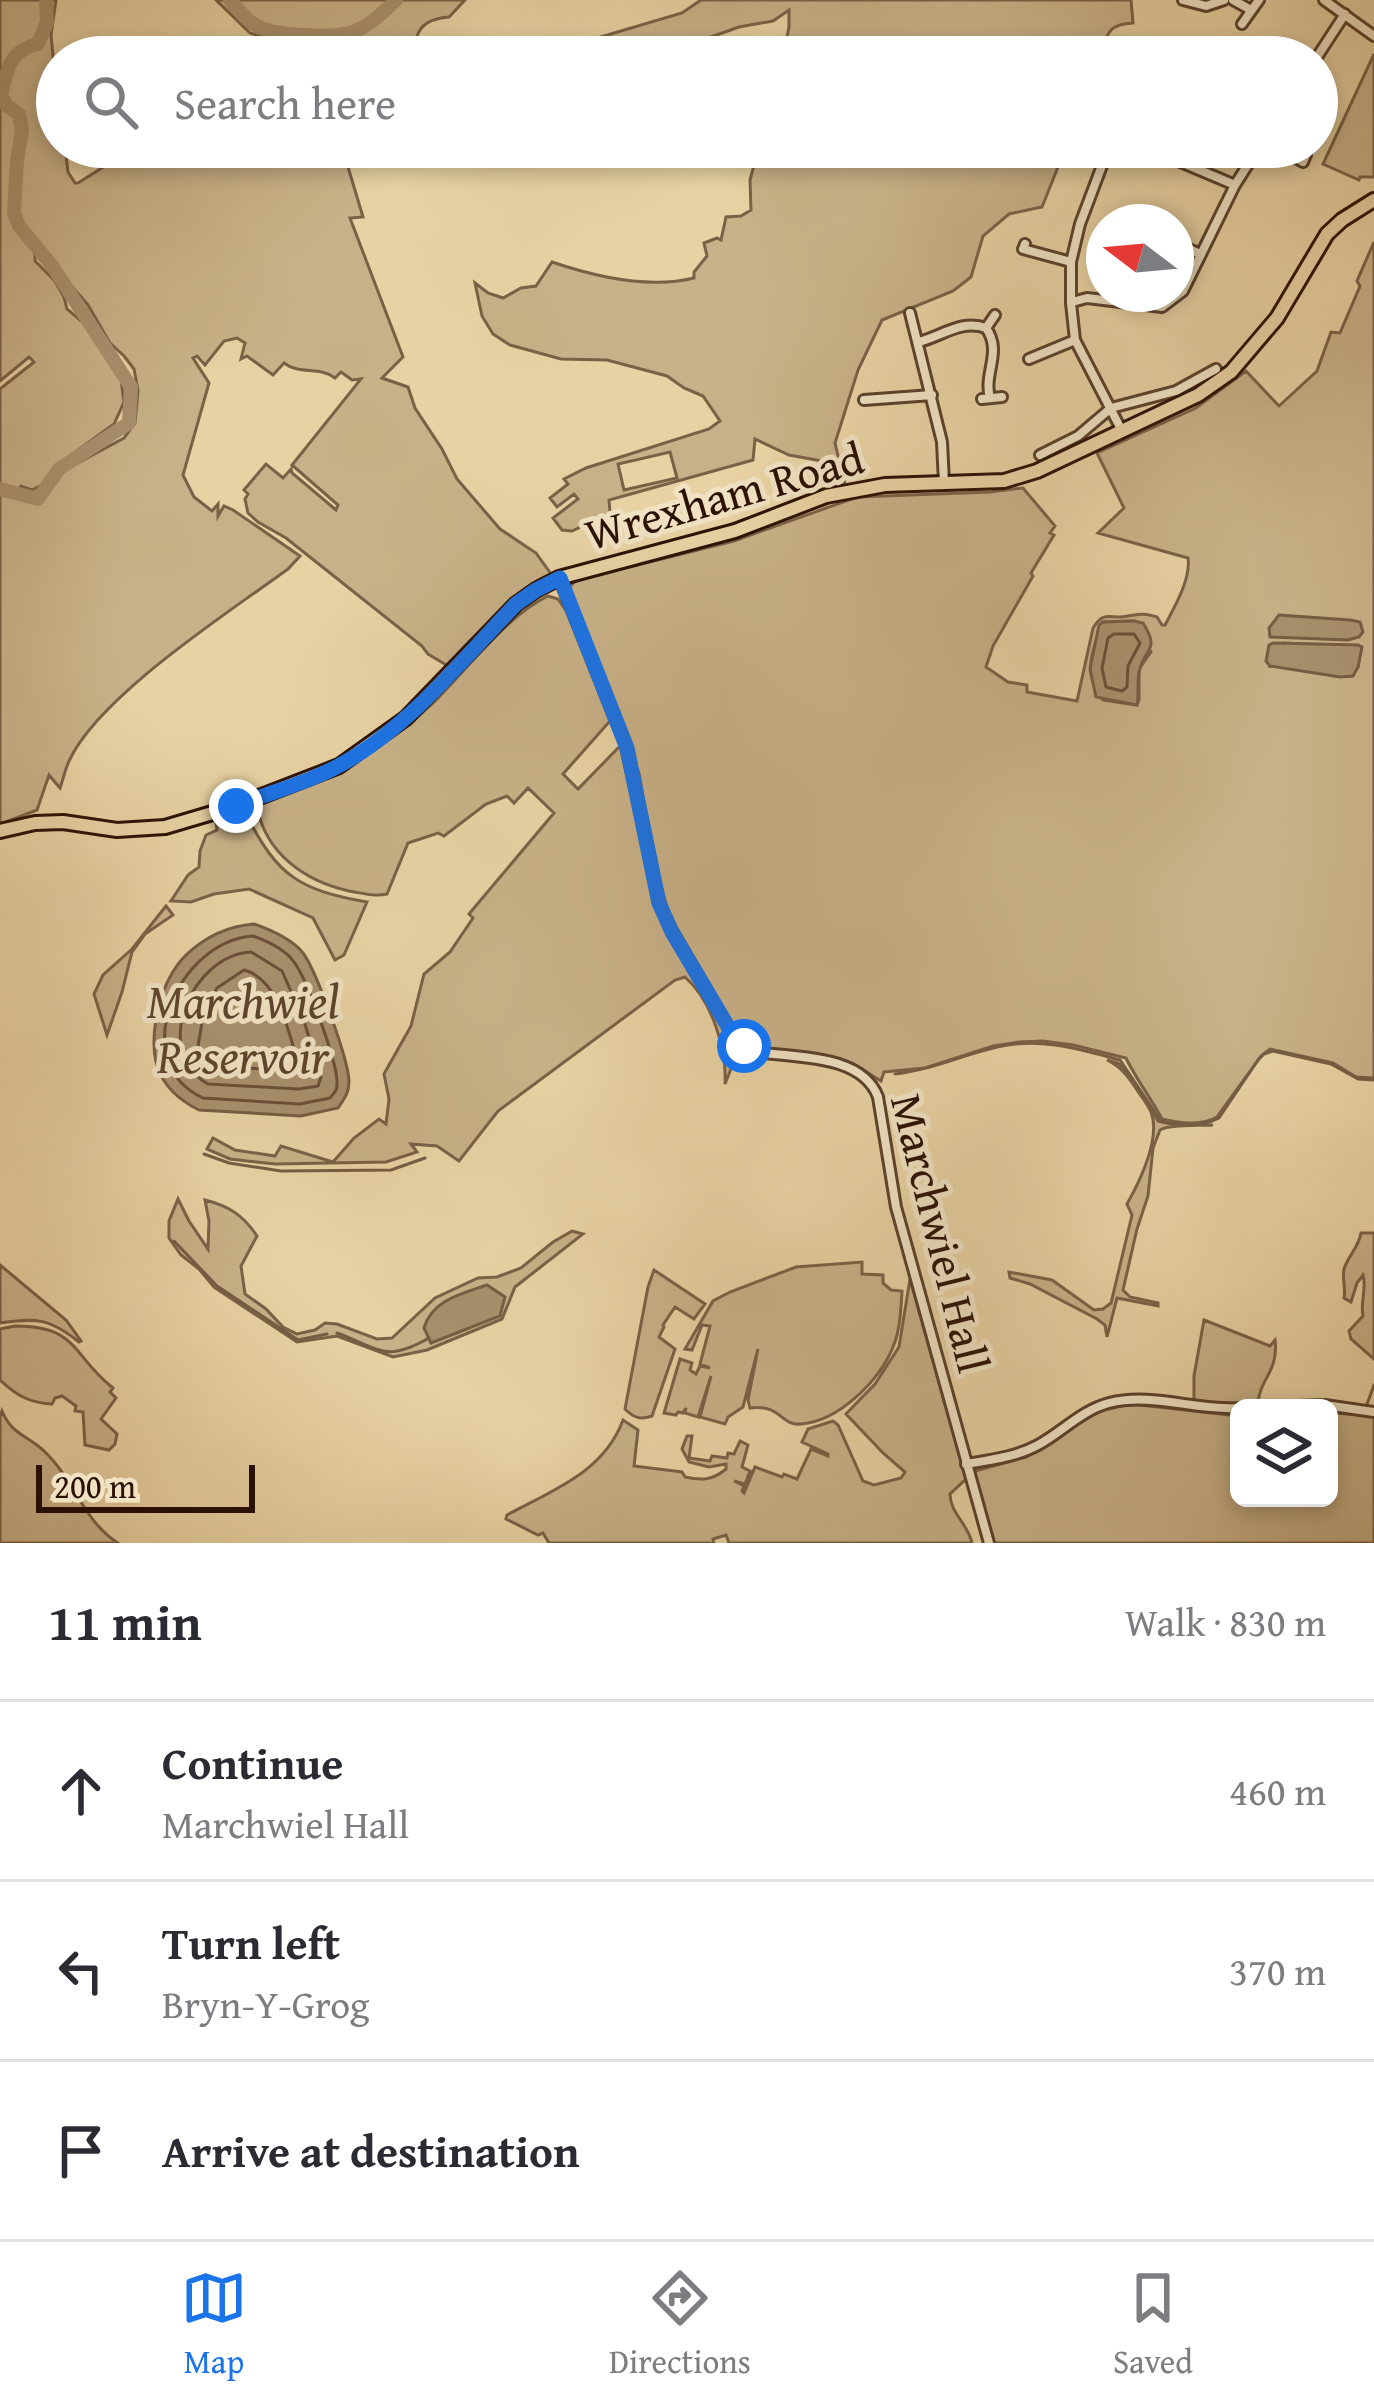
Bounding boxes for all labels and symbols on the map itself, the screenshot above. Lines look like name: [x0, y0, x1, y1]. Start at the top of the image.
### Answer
north arrow: [1086, 204, 1194, 312]
street label: Wrexham Road: [577, 424, 871, 566]
route end: [209, 779, 263, 833]
water label: Marchwiel Reservoir: [147, 965, 339, 1091]
route start: [717, 1019, 771, 1073]
street label: Marchwiel Hall: [875, 1087, 1007, 1379]
scale bar: [36, 1459, 255, 1512]

